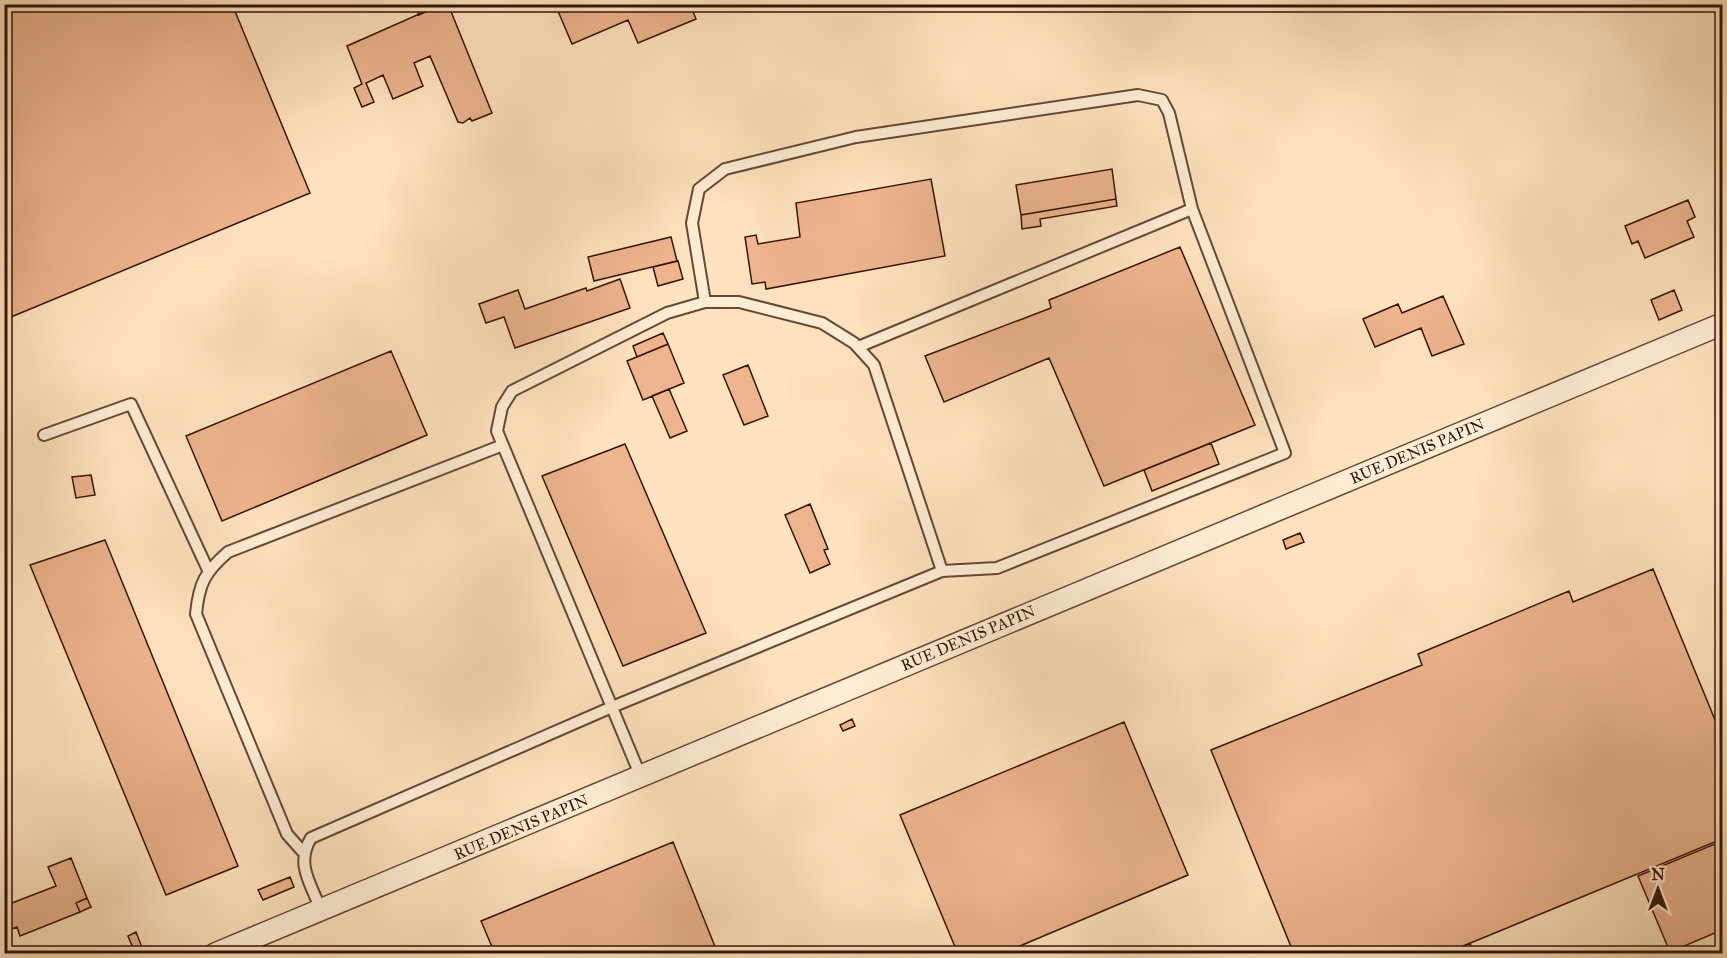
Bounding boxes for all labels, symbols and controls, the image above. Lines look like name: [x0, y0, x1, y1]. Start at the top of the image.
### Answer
street label: RUE DENIS PAPIN: [1347, 414, 1488, 488]
street label: RUE DENIS PAPIN: [898, 601, 1039, 675]
street label: RUE DENIS PAPIN: [451, 790, 592, 864]
north arrow: [1628, 859, 1688, 919]
text: N: [1651, 865, 1665, 884]

